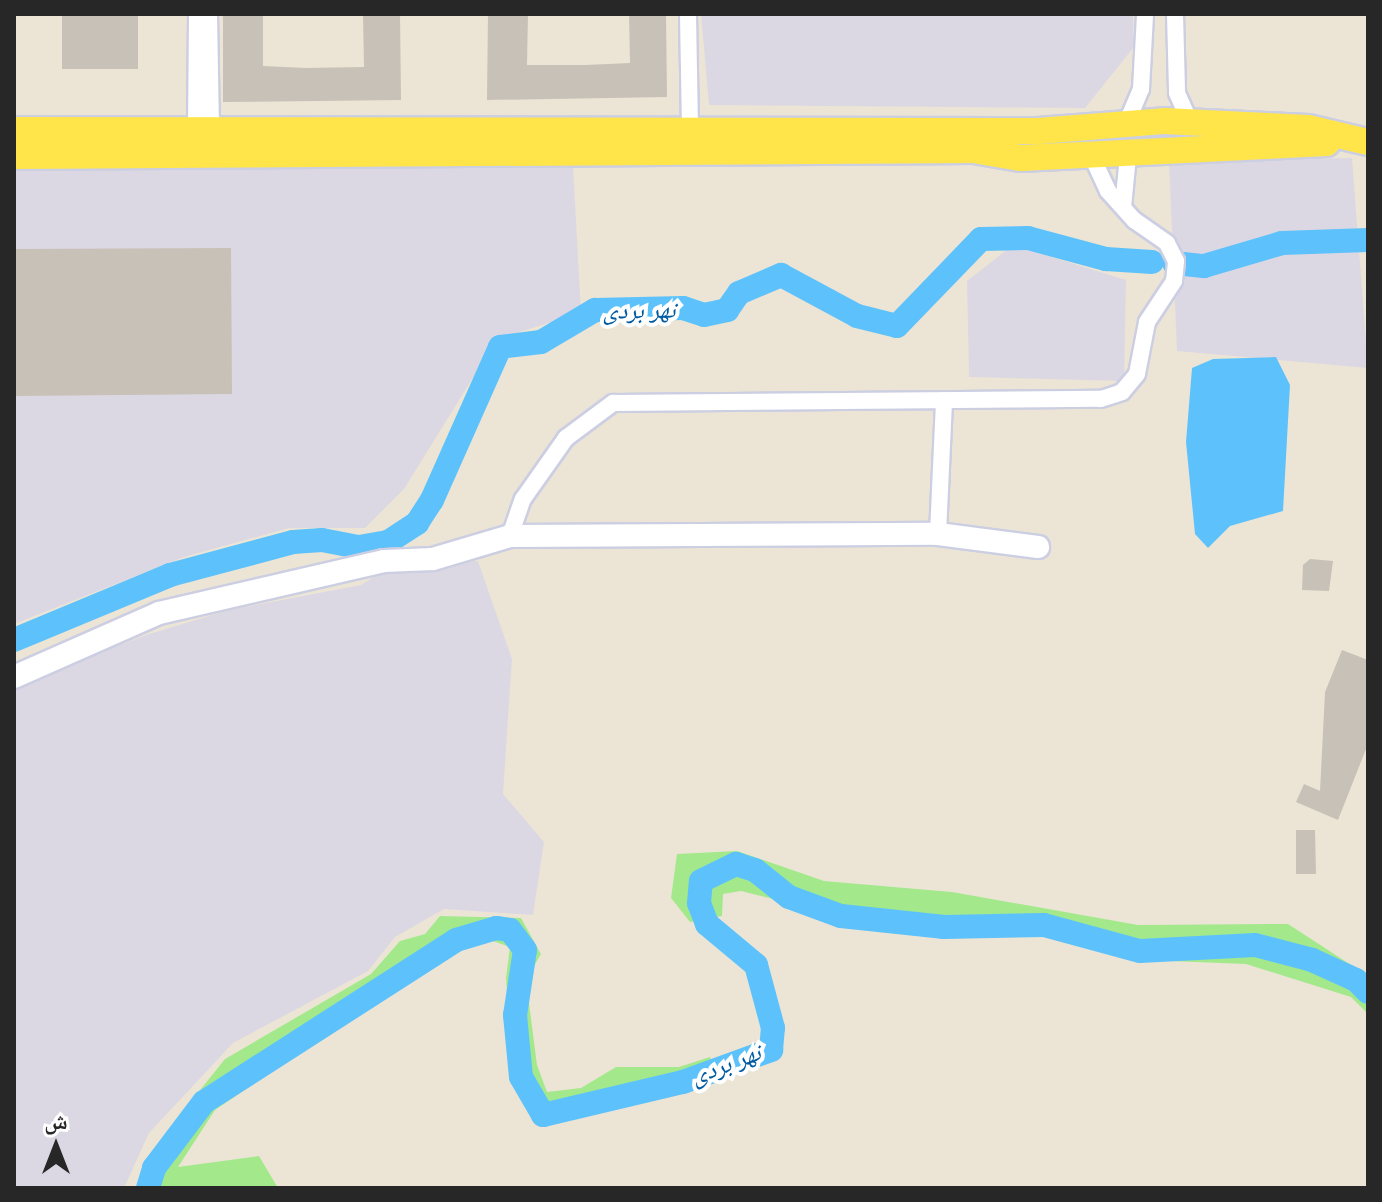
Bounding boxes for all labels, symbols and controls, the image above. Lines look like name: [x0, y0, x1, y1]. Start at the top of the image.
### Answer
water label: نهر بردى: [602, 296, 676, 326]
water label: نهر بردى: [687, 1039, 765, 1091]
north arrow: [16, 1106, 96, 1186]
text: ش: [44, 1109, 68, 1135]

